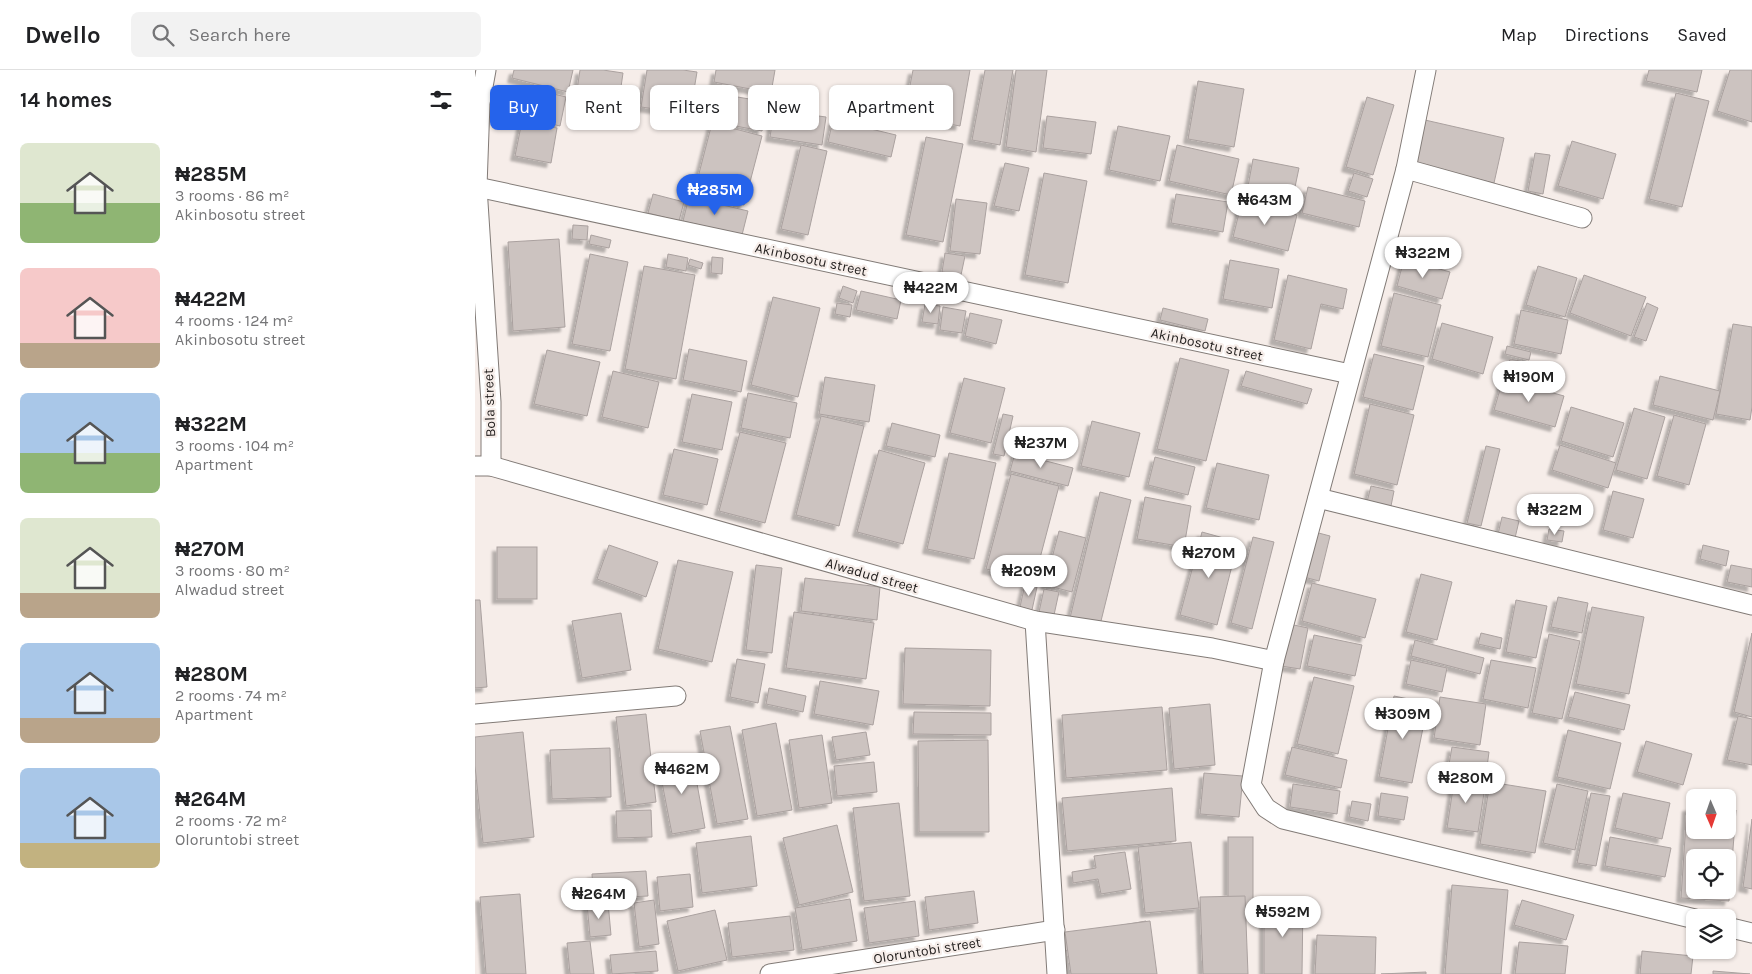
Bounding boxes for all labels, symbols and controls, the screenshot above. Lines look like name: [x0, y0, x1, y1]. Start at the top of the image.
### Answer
search box: [131, 12, 481, 57]
text: Dwello: [25, 21, 101, 49]
icon: search: [149, 21, 177, 49]
text: Search here: [189, 24, 291, 46]
text: Map: [1501, 24, 1537, 46]
text: Directions: [1565, 24, 1649, 46]
text: Saved: [1677, 24, 1727, 46]
chip: Buy: [490, 85, 556, 130]
chip: Rent: [566, 85, 640, 130]
chip: Filters: [650, 85, 738, 130]
chip: New: [748, 85, 819, 130]
chip: Apartment: [829, 85, 953, 130]
icon: filters: [427, 86, 455, 114]
text: 14 homes: [20, 88, 112, 112]
text: ₦285M: [175, 162, 247, 186]
icon: home: [60, 163, 120, 223]
pin: ₦285M: [680, 174, 750, 216]
text: ₦285M: [688, 180, 742, 199]
pin: ₦643M: [1230, 184, 1300, 226]
text: 3 rooms · 86 m²: [175, 186, 290, 205]
text: ₦643M: [1238, 190, 1292, 209]
text: Akinbosotu street: [175, 205, 305, 224]
pin: ₦322M: [1388, 236, 1458, 279]
street label: Akinbosotu street: [753, 239, 868, 280]
text: ₦322M: [1396, 243, 1450, 262]
pin: ₦422M: [896, 272, 966, 314]
text: ₦422M: [904, 278, 958, 297]
text: ₦422M: [175, 287, 246, 311]
icon: home: [60, 288, 120, 348]
text: 4 rooms · 124 m²: [175, 311, 294, 330]
street label: Akinbosotu street: [1149, 324, 1264, 365]
text: Akinbosotu street: [175, 330, 305, 349]
pin: ₦190M: [1494, 360, 1564, 403]
text: ₦190M: [1503, 367, 1555, 386]
street label: Bola street: [480, 368, 499, 438]
text: ₦322M: [175, 412, 247, 436]
icon: home: [60, 413, 120, 473]
pin: ₦237M: [1006, 426, 1076, 469]
text: ₦237M: [1014, 433, 1068, 452]
text: 3 rooms · 104 m²: [175, 436, 294, 455]
text: Apartment: [175, 455, 253, 474]
pin: ₦322M: [1520, 494, 1590, 536]
text: ₦322M: [1528, 500, 1582, 519]
pin: ₦270M: [1174, 536, 1244, 579]
text: ₦270M: [175, 537, 245, 561]
icon: home: [60, 538, 120, 598]
text: ₦270M: [1182, 543, 1236, 562]
street label: Alwadud street: [824, 554, 920, 597]
pin: ₦209M: [994, 554, 1064, 597]
text: 3 rooms · 80 m²: [175, 561, 290, 580]
text: ₦209M: [1001, 561, 1057, 580]
text: Alwadud street: [175, 580, 284, 599]
text: ₦280M: [175, 662, 248, 686]
icon: home: [60, 663, 120, 723]
text: 2 rooms · 74 m²: [175, 686, 287, 705]
pin: ₦309M: [1368, 698, 1438, 740]
text: ₦309M: [1375, 704, 1431, 723]
text: Apartment: [175, 705, 253, 724]
pin: ₦462M: [647, 752, 717, 795]
text: ₦462M: [655, 759, 709, 778]
pin: ₦280M: [1431, 762, 1501, 804]
text: ₦280M: [1438, 768, 1494, 787]
text: ₦264M: [175, 787, 246, 811]
icon: home: [60, 788, 120, 848]
north arrow: [1686, 789, 1736, 839]
map controls: [1686, 789, 1736, 959]
text: 2 rooms · 72 m²: [175, 811, 287, 830]
text: Oloruntobi street: [175, 830, 299, 849]
button: locate: [1686, 849, 1736, 899]
pin: ₦264M: [564, 878, 634, 920]
text: ₦264M: [572, 884, 626, 903]
pin: ₦592M: [1248, 896, 1318, 938]
text: ₦592M: [1256, 902, 1310, 921]
button: layers: [1686, 909, 1736, 959]
street label: Oloruntobi street: [872, 934, 982, 967]

